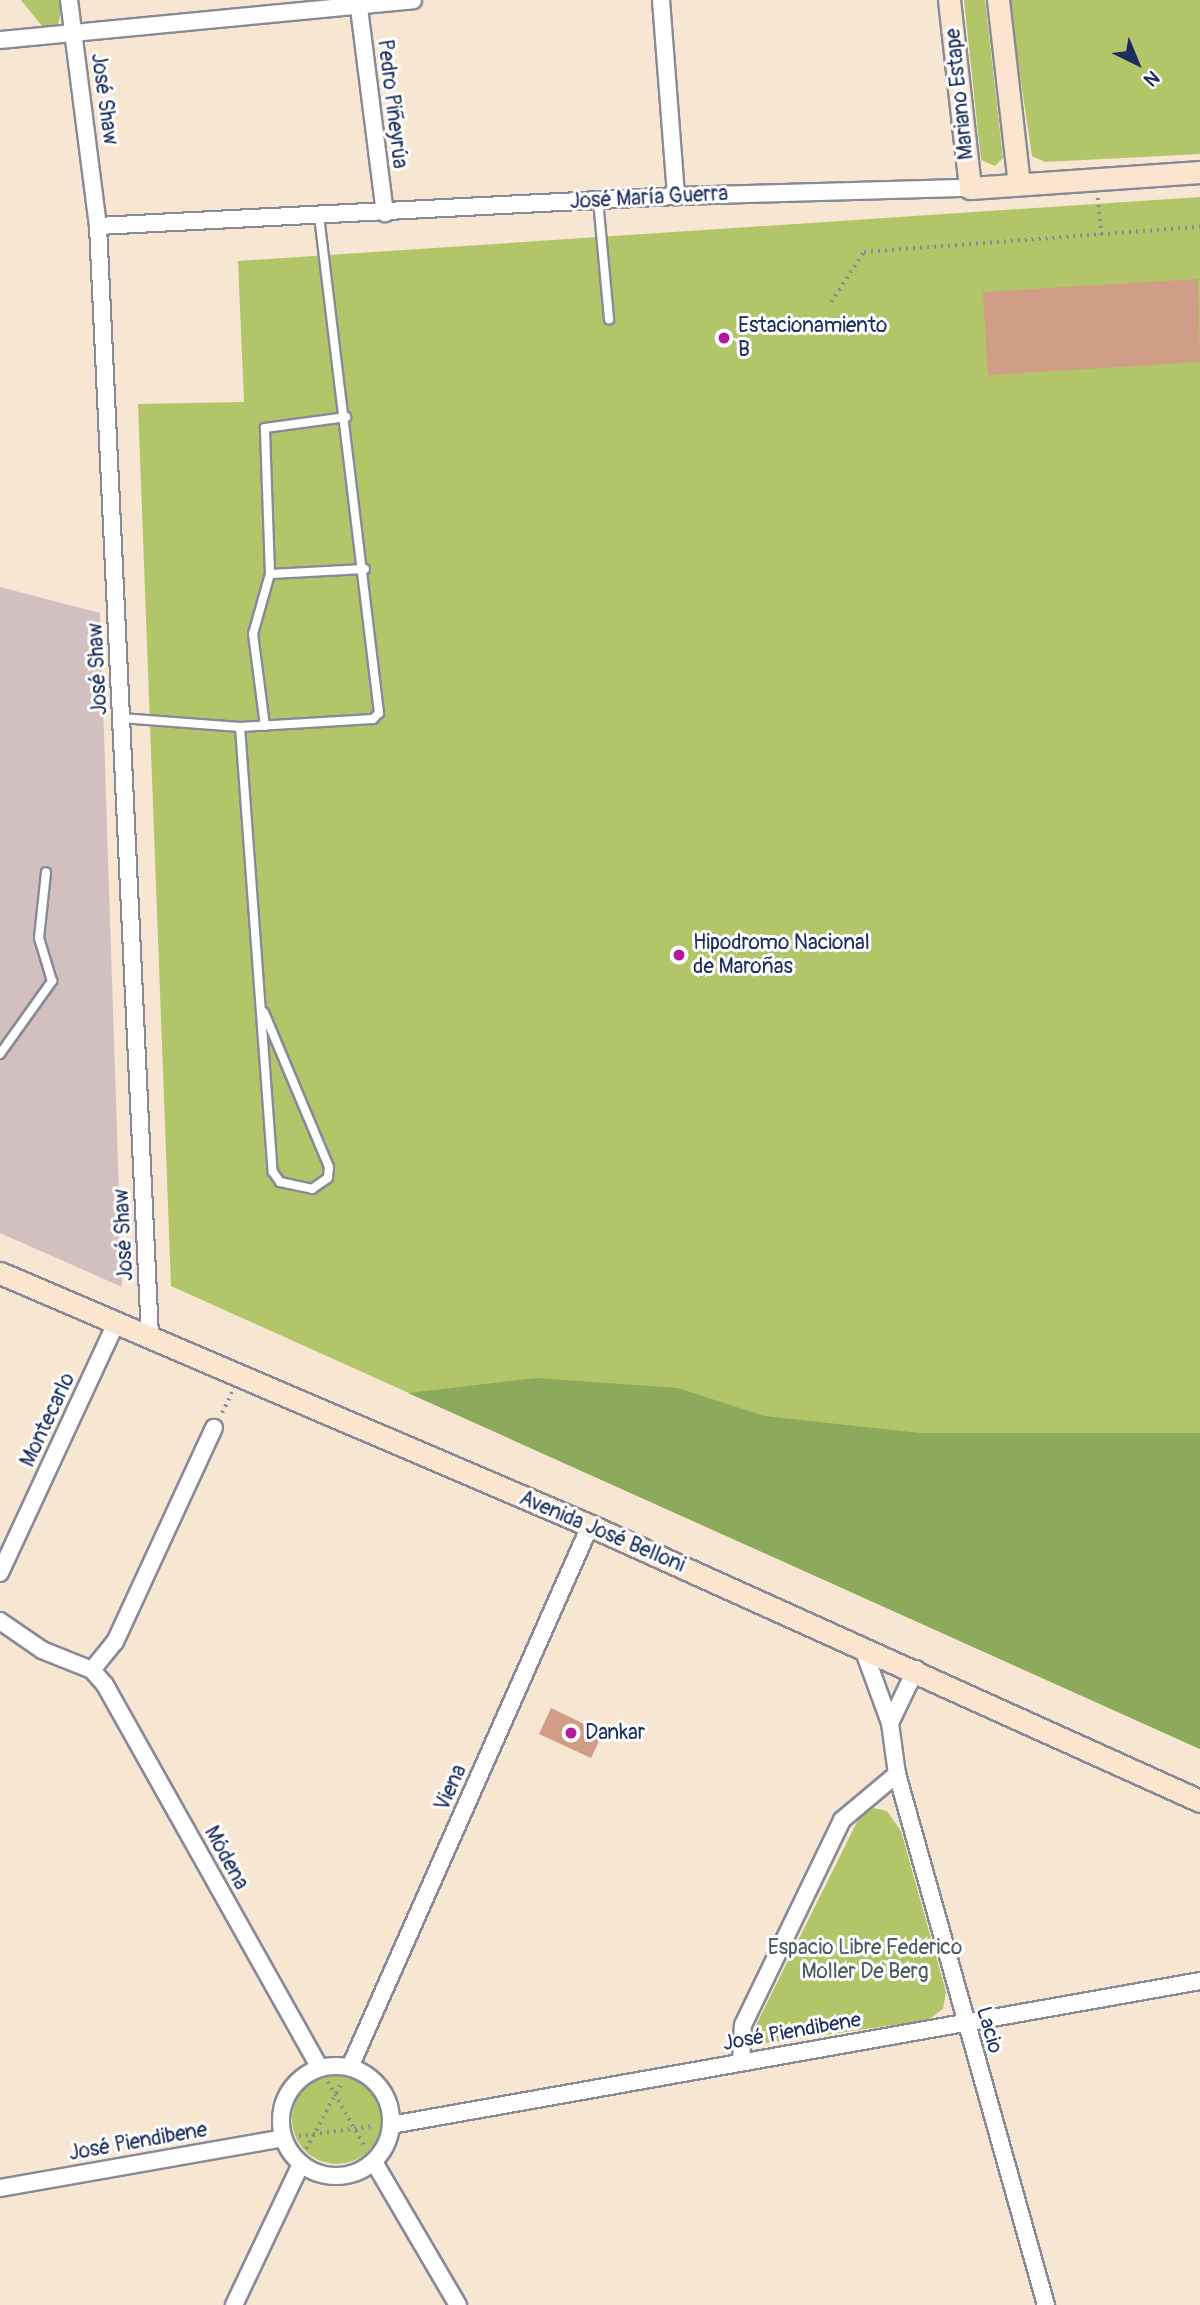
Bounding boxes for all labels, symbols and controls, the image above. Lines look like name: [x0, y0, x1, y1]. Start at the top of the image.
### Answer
street label: Mariano Estape: [941, 27, 979, 161]
north arrow: [1102, 28, 1172, 98]
street label: Pedro Piñeyrúa: [372, 38, 412, 170]
street label: José Shaw: [85, 51, 123, 147]
text: N: [1138, 65, 1164, 92]
street label: José María Guerra: [569, 181, 729, 215]
place label: Estacionamiento B: [738, 313, 887, 363]
marker: Estacionamiento B: [716, 330, 732, 346]
street label: José Shaw: [83, 622, 113, 716]
place label: Hipodromo Nacional de Maroñas: [693, 930, 870, 980]
marker: Hipodromo Nacional de Maroñas: [671, 947, 687, 963]
street label: José Shaw: [109, 1188, 139, 1282]
street label: Montecarlo: [15, 1369, 81, 1471]
street label: Avenida José Belloni: [515, 1486, 689, 1578]
place label: Dankar: [585, 1720, 645, 1746]
marker: Dankar: [563, 1725, 579, 1741]
street label: Viena: [430, 1761, 472, 1815]
street label: Módena: [198, 1822, 254, 1894]
park label: Espacio Libre Federico Moller De Berg: [768, 1935, 962, 1985]
street label: Lacio: [970, 2004, 1008, 2056]
street label: José Piendibene: [721, 2007, 863, 2057]
street label: José Piendibene: [67, 2117, 209, 2167]

